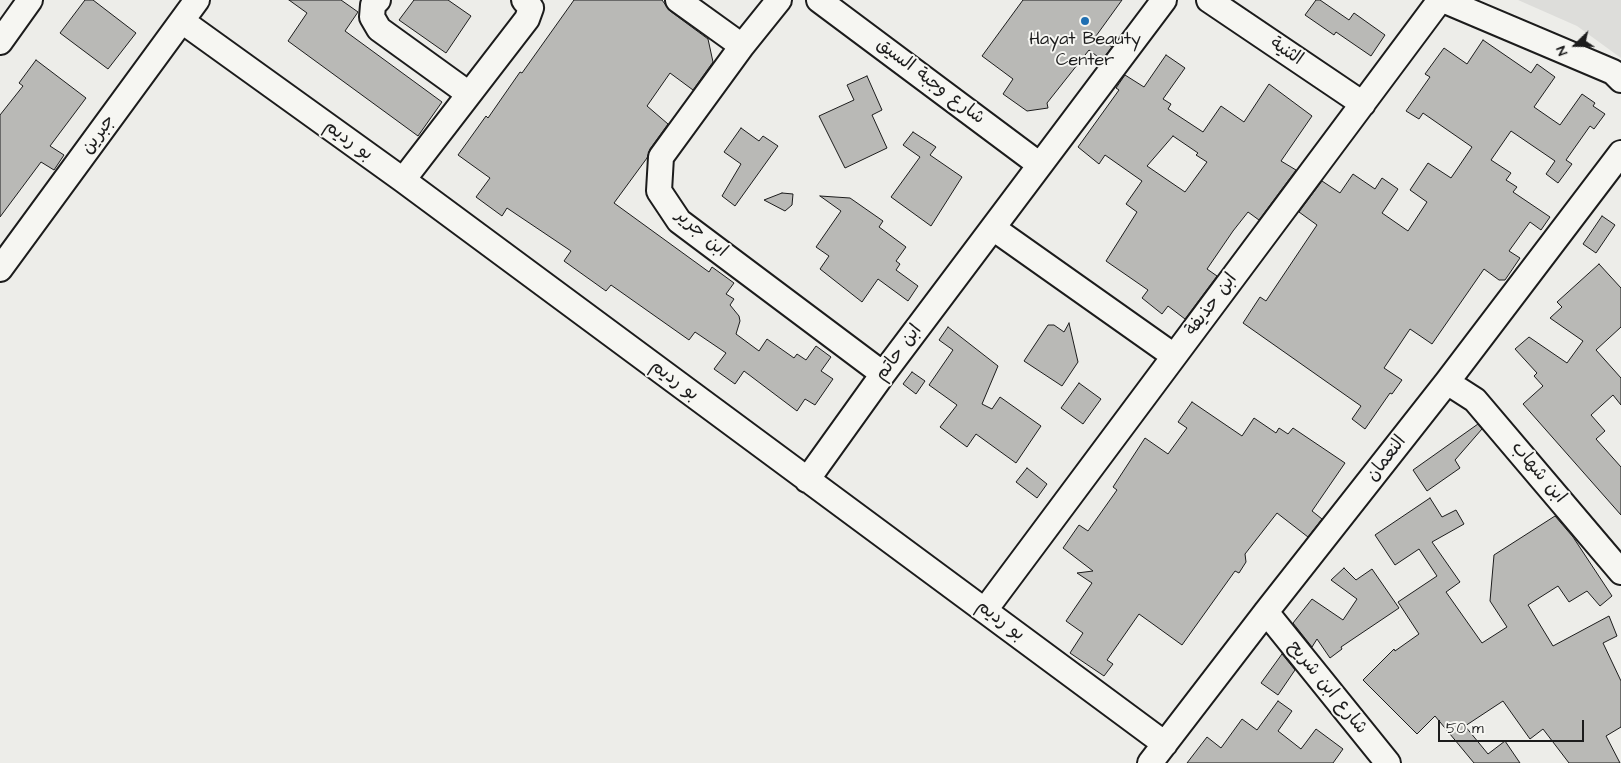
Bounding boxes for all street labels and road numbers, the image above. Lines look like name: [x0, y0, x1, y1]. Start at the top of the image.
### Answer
street label: الثنية: [1265, 33, 1307, 71]
street label: شارع وجبة السيق: [872, 34, 988, 130]
street label: جبرين: [77, 111, 121, 159]
street label: بو رديم: [319, 116, 377, 166]
street label: ابن جرير: [671, 206, 731, 262]
street label: ابن حذيفة: [1181, 269, 1243, 341]
street label: ابن حاتم: [871, 321, 927, 385]
street label: بو رديم: [645, 356, 703, 406]
street label: النعمان: [1362, 432, 1412, 486]
street label: ابن شهاب: [1506, 438, 1570, 508]
street label: بو رديم: [971, 596, 1029, 646]
street label: شارع ابن شريح: [1283, 637, 1371, 739]

